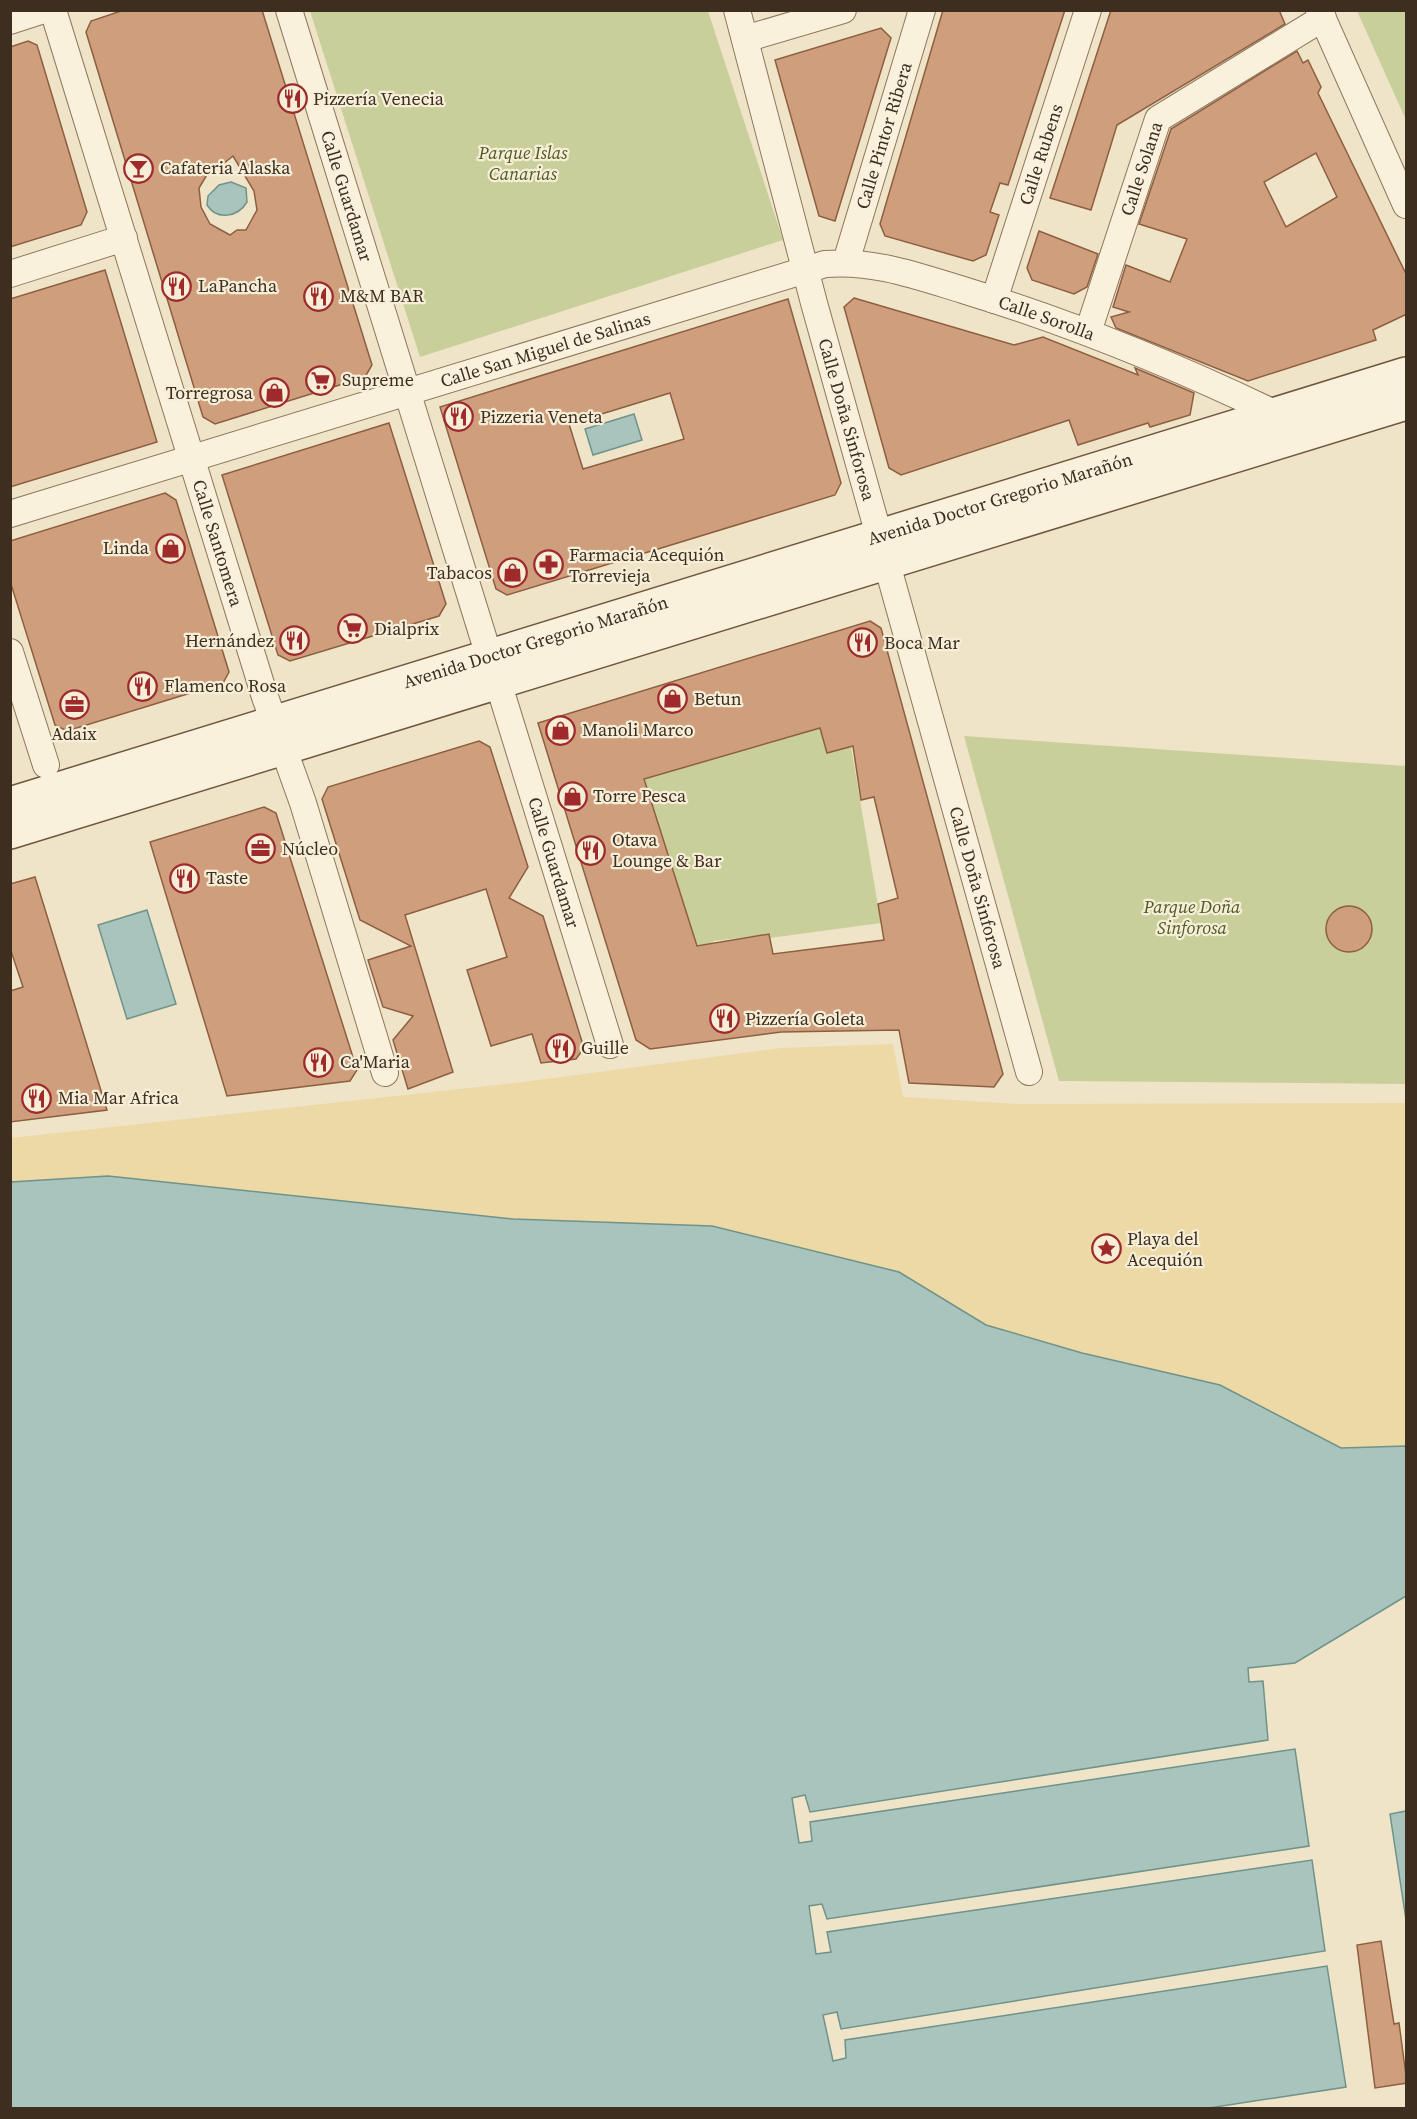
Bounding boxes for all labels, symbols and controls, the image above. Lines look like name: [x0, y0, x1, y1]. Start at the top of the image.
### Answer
street label: Calle Pintor Ribera: [850, 58, 918, 212]
restaurant icon: Pizzería Venecia: [276, 83, 308, 115]
place label: Pizzería Venecia: [313, 86, 445, 111]
street label: Calle Rubens: [1013, 100, 1069, 208]
street label: Calle Solana: [1114, 117, 1169, 219]
street label: Calle Guardamar: [315, 127, 379, 265]
park label: Parque Islas Canarias: [477, 140, 568, 186]
bar icon: Cafateria Alaska: [123, 152, 155, 184]
place label: Cafateria Alaska: [160, 155, 291, 180]
restaurant icon: LaPancha: [161, 270, 193, 302]
place label: LaPancha: [198, 273, 278, 298]
restaurant icon: M&M BAR: [303, 280, 335, 312]
place label: M&M BAR: [340, 283, 424, 308]
street label: Calle Sorolla: [995, 289, 1099, 347]
street label: Calle San Miguel de Salinas: [437, 305, 654, 393]
street label: Calle Doña Sinforosa: [812, 335, 882, 504]
supermarket icon: Supreme: [305, 364, 337, 396]
place label: Supreme: [342, 367, 414, 392]
shop icon: Torregrosa: [258, 377, 290, 409]
place label: Torregrosa: [166, 380, 254, 405]
restaurant icon: Pizzeria Veneta: [443, 401, 475, 433]
place label: Pizzeria Veneta: [480, 404, 604, 429]
street label: Avenida Doctor Gregorio Marañón: [864, 446, 1135, 551]
street label: Calle Santomera: [187, 477, 250, 610]
shop icon: Linda: [154, 532, 186, 564]
place label: Linda: [103, 535, 150, 560]
place label: Farmacia Acequión Torrevieja: [569, 542, 725, 588]
pharmacy icon: Farmacia Acequión Torrevieja: [532, 549, 564, 581]
shop icon: Tabacos: [497, 557, 529, 589]
place label: Tabacos: [427, 560, 492, 585]
street label: Avenida Doctor Gregorio Marañón: [400, 589, 671, 694]
supermarket icon: Dialprix: [337, 613, 369, 645]
place label: Dialprix: [374, 616, 440, 641]
restaurant icon: Hernández: [279, 625, 311, 657]
restaurant icon: Boca Mar: [847, 627, 879, 659]
place label: Hernández: [185, 628, 274, 653]
place label: Boca Mar: [884, 630, 960, 655]
restaurant icon: Flamenco Rosa: [127, 670, 159, 702]
place label: Flamenco Rosa: [164, 673, 287, 698]
shop icon: Betun: [657, 683, 689, 715]
place label: Betun: [694, 686, 742, 711]
office icon: Adaix: [58, 689, 90, 721]
shop icon: Manoli Marco: [545, 714, 577, 746]
place label: Manoli Marco: [582, 717, 694, 742]
place label: Adaix: [51, 721, 97, 746]
shop icon: Torre Pesca: [556, 780, 588, 812]
place label: Torre Pesca: [593, 783, 687, 808]
street label: Calle Guardamar: [522, 794, 586, 931]
street label: Calle Doña Sinforosa: [943, 803, 1013, 972]
place label: Otava Lounge & Bar: [612, 827, 722, 873]
office icon: Núcleo: [245, 833, 277, 865]
restaurant icon: Otava Lounge & Bar: [575, 834, 607, 866]
place label: Núcleo: [282, 836, 338, 861]
restaurant icon: Taste: [169, 862, 201, 894]
place label: Taste: [206, 865, 248, 890]
park label: Parque Doña Sinforosa: [1142, 894, 1241, 940]
restaurant icon: Pizzería Goleta: [708, 1003, 740, 1035]
place label: Pizzería Goleta: [745, 1006, 865, 1031]
restaurant icon: Guille: [544, 1032, 576, 1064]
place label: Guille: [581, 1035, 629, 1060]
restaurant icon: Ca'Maria: [303, 1046, 335, 1078]
place label: Ca'Maria: [340, 1049, 411, 1074]
restaurant icon: Mia Mar Africa: [21, 1082, 53, 1114]
place label: Mia Mar Africa: [58, 1085, 180, 1110]
place label: Playa del Acequión: [1127, 1226, 1203, 1272]
place icon: Playa del Acequión: [1090, 1233, 1122, 1265]

